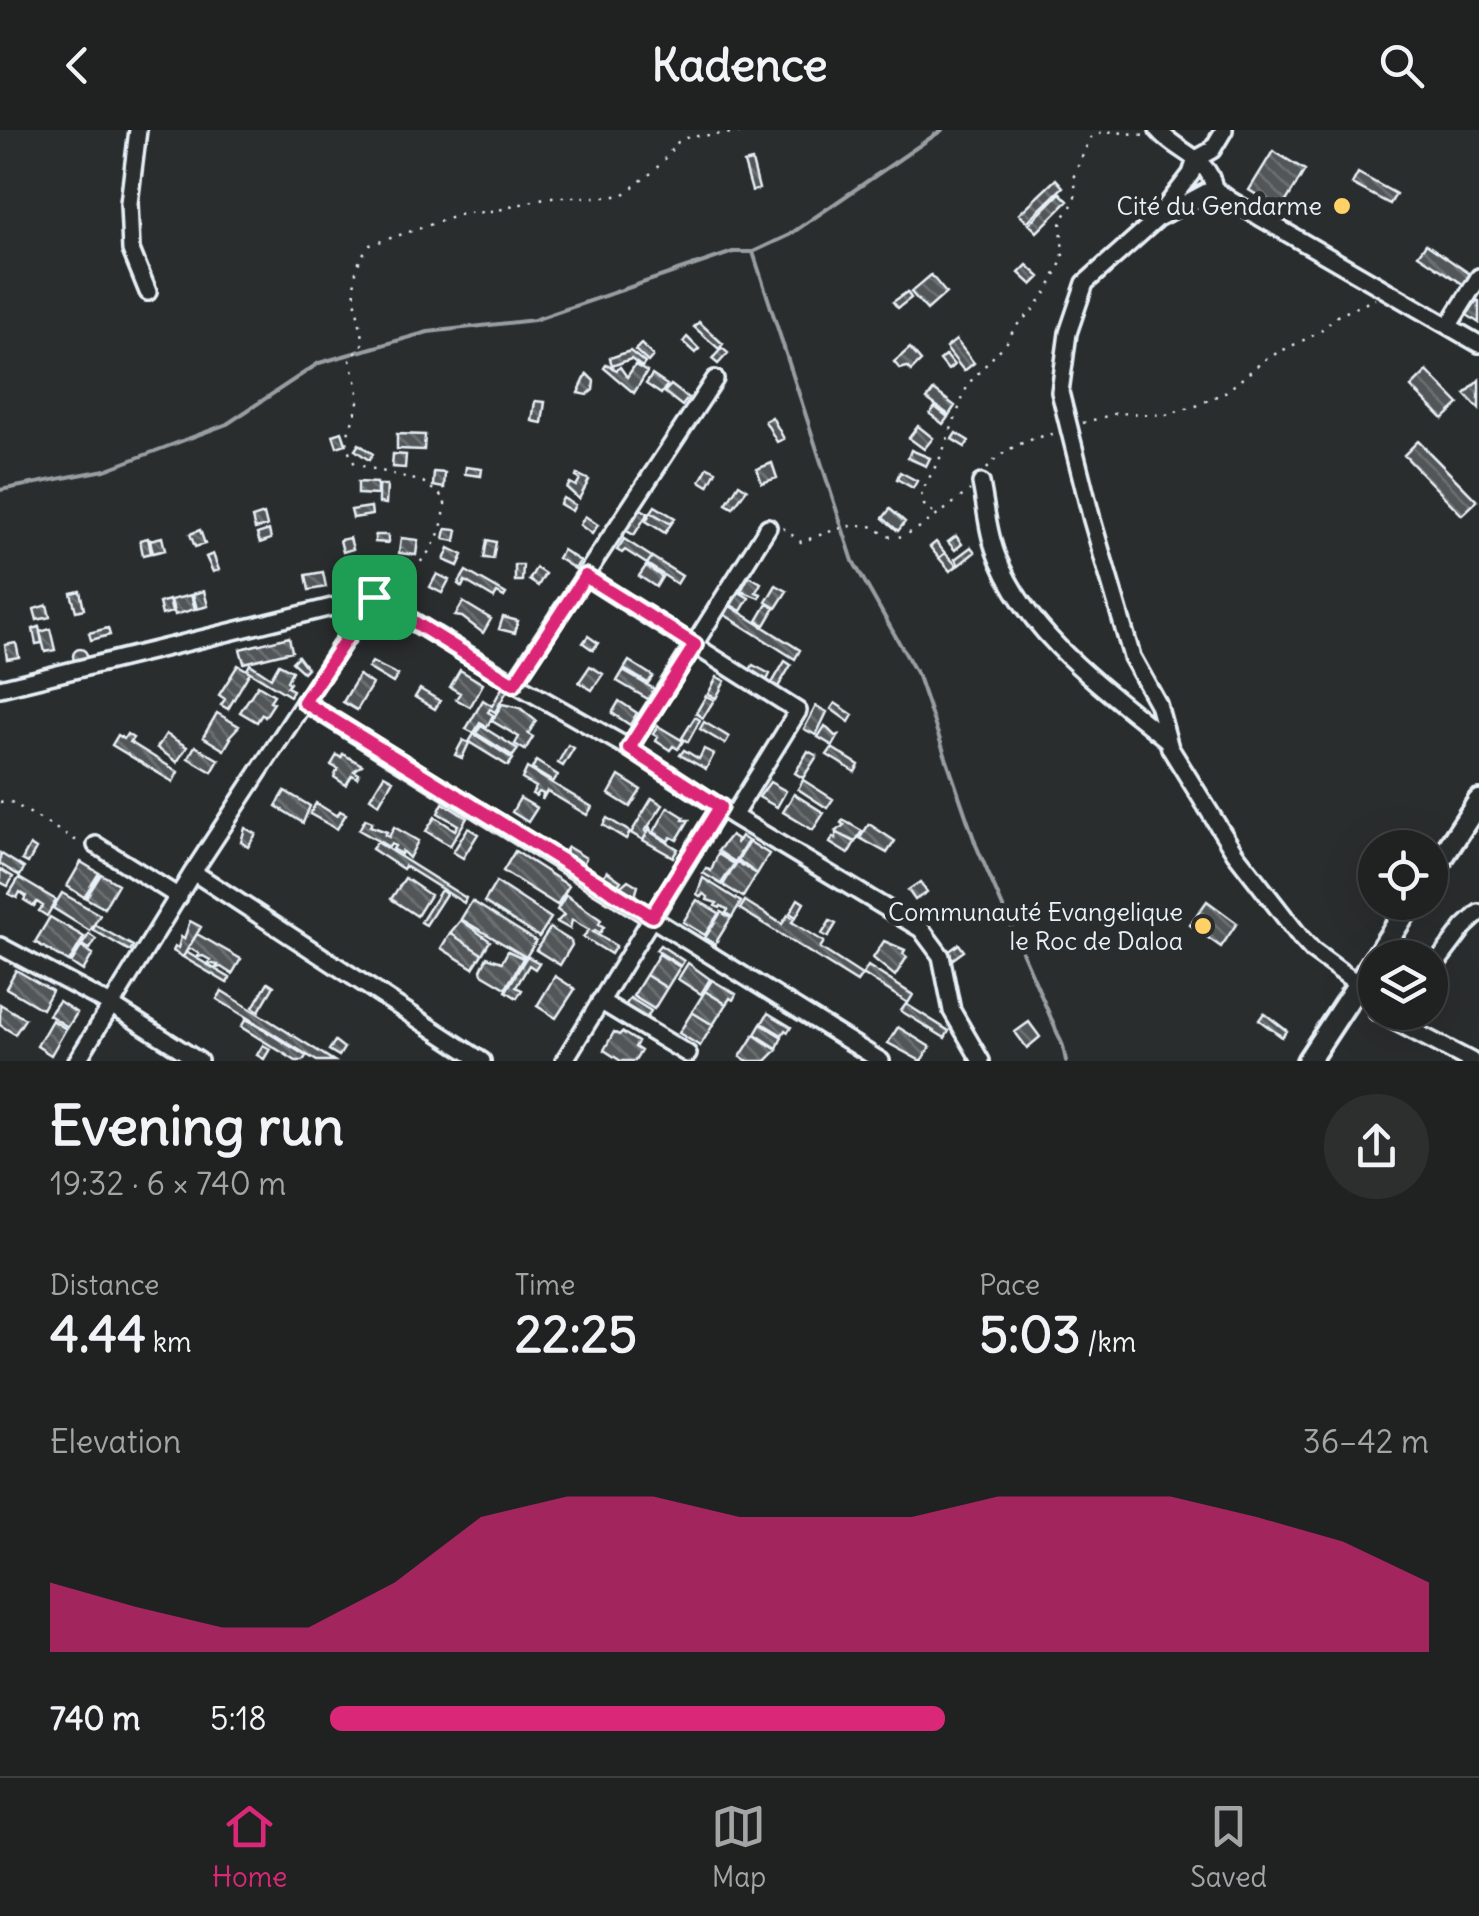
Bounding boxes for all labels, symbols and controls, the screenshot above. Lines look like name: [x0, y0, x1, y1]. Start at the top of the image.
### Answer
text: Kadence: [652, 37, 827, 93]
icon: back: [50, 38, 105, 93]
icon: search: [1374, 38, 1429, 93]
place label: Cité du Gendarme: [1117, 190, 1322, 222]
marker: Cité du Gendarme: [1331, 195, 1353, 217]
pin: [332, 555, 417, 640]
icon: arrive: [347, 570, 402, 625]
map controls: [1358, 830, 1448, 1030]
button: locate: [1358, 830, 1448, 920]
place label: Communauté Evangelique le Roc de Daloa: [888, 896, 1183, 957]
marker: Communauté Evangelique le Roc de Daloa: [1192, 915, 1214, 937]
button: layers: [1358, 940, 1448, 1030]
text: Evening run: [50, 1091, 344, 1160]
button: share: [1324, 1094, 1429, 1199]
text: 19:32 · 6 × 740 m: [50, 1163, 286, 1204]
text: Distance: [50, 1267, 159, 1303]
text: Time: [515, 1267, 575, 1303]
text: Pace: [979, 1267, 1040, 1303]
text: 4.44: [50, 1303, 146, 1366]
text: 22:25: [515, 1303, 637, 1366]
text: 5:03: [979, 1303, 1081, 1366]
text: km: [146, 1324, 192, 1360]
text: /km: [1081, 1324, 1136, 1360]
text: Elevation: [50, 1421, 181, 1462]
text: 36–42 m: [1302, 1421, 1429, 1462]
text: 740 m: [50, 1698, 140, 1739]
text: 5:18: [210, 1698, 267, 1739]
tab: Home: [212, 1799, 287, 1895]
tab: Map: [711, 1799, 766, 1895]
tab: Saved: [1190, 1799, 1267, 1895]

